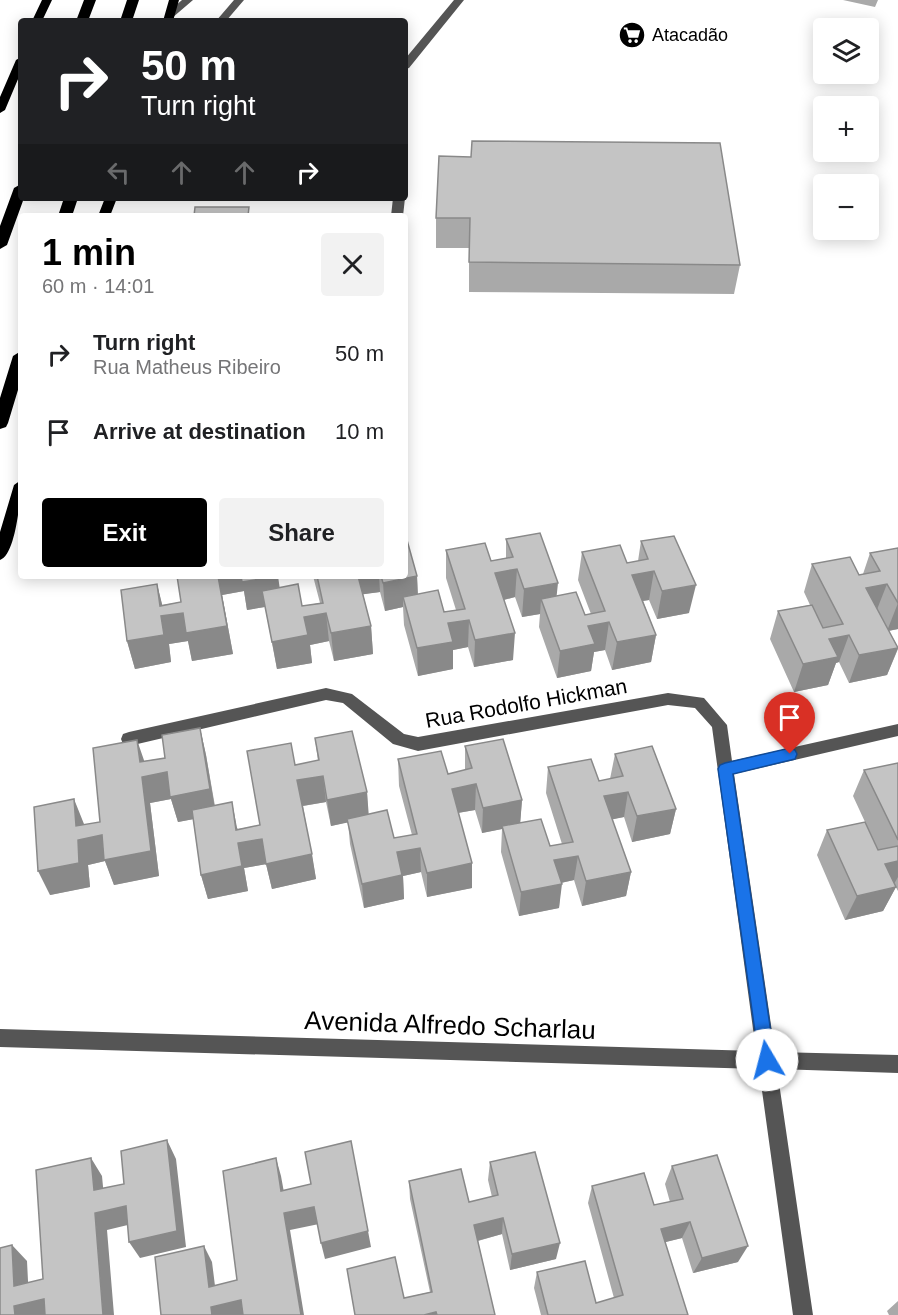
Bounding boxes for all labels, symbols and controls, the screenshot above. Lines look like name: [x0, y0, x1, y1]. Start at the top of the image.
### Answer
map controls: [813, 18, 879, 240]
button: layers: [813, 18, 879, 84]
supermarket icon: Atacadão: [617, 20, 647, 50]
place label: Atacadão: [652, 25, 728, 45]
icon: right: [42, 42, 120, 120]
text: 50 m: [141, 42, 237, 89]
text: Turn right: [141, 91, 256, 121]
button: +: [813, 96, 879, 162]
icon: left: [102, 156, 135, 189]
icon: ahead: [165, 156, 198, 189]
icon: ahead: [228, 156, 261, 189]
icon: right: [291, 156, 324, 189]
button: −: [813, 174, 879, 240]
text: 1 min: [42, 232, 136, 273]
button: close: [321, 233, 384, 296]
text: 60 m · 14:01: [42, 275, 154, 297]
text: Turn right: [93, 330, 195, 355]
icon: right: [42, 338, 75, 371]
text: 50 m: [335, 341, 384, 366]
text: Rua Matheus Ribeiro: [93, 356, 281, 378]
icon: arrive: [42, 416, 75, 449]
text: Arrive at destination: [93, 419, 306, 444]
text: 10 m: [335, 419, 384, 444]
button: Exit: [42, 498, 207, 567]
button: Share: [219, 498, 384, 567]
street label: Rua Rodolfo Hickman: [423, 674, 629, 732]
pin: [764, 692, 815, 754]
icon: arrive: [773, 701, 806, 734]
street label: Avenida Alfredo Scharlau: [304, 1005, 596, 1045]
position arrow: [735, 1028, 799, 1092]

